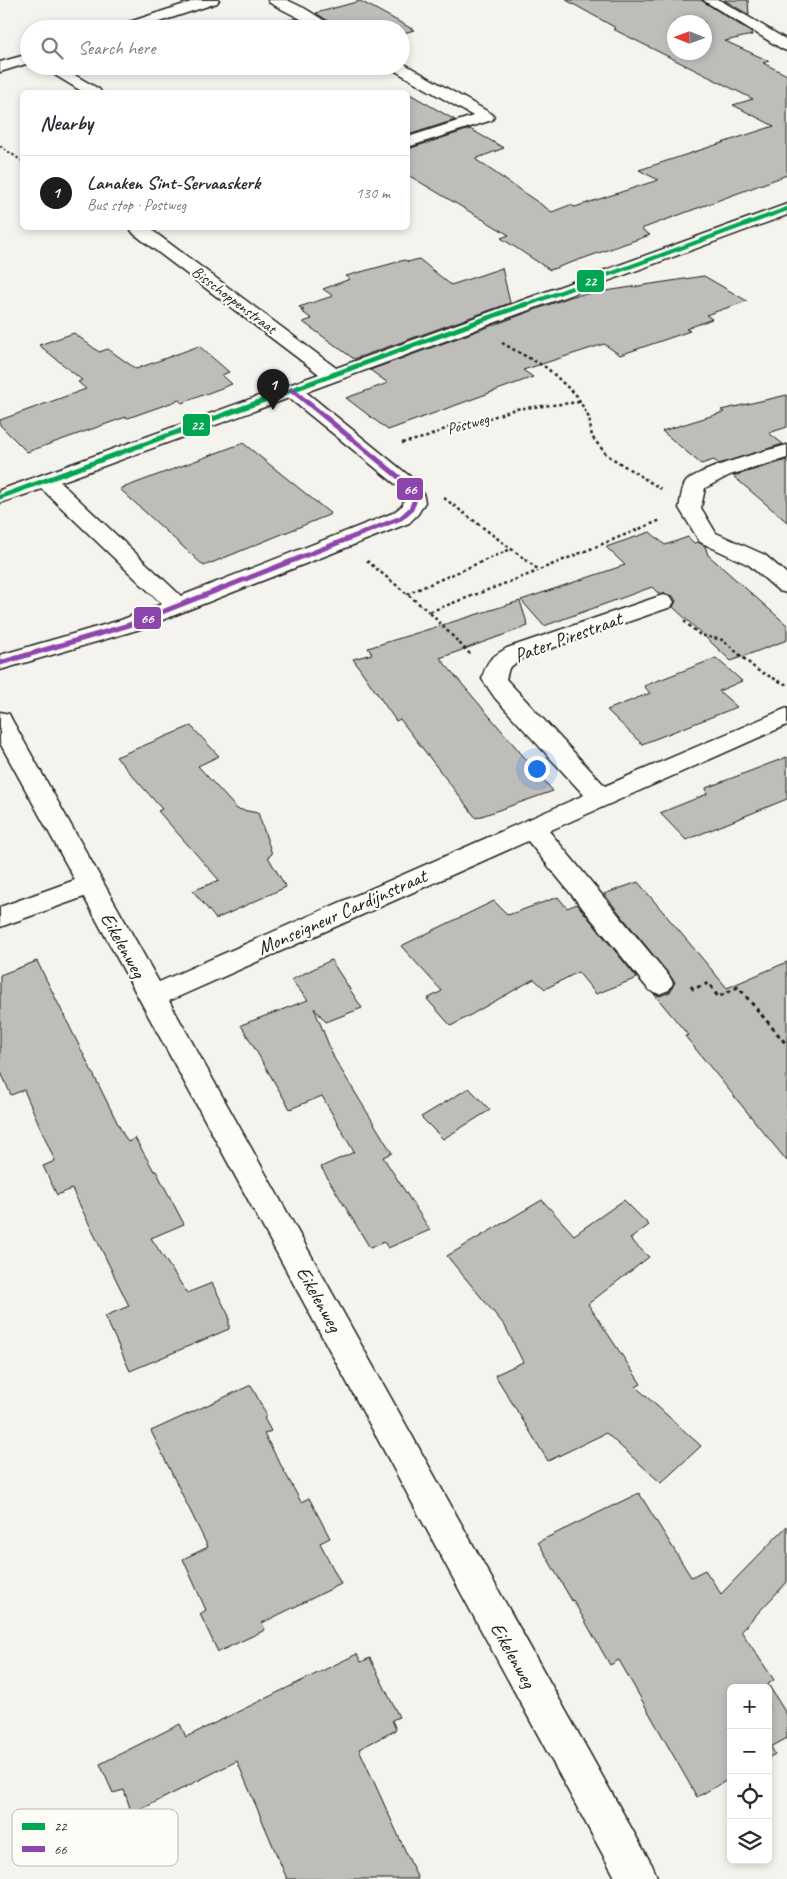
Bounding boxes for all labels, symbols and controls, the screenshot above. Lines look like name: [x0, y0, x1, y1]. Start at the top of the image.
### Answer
north arrow: [667, 15, 712, 60]
search box: [20, 20, 410, 75]
icon: search: [38, 34, 66, 62]
text: Search here: [78, 36, 155, 60]
text: Nearby: [40, 110, 93, 136]
text: Lanaken Sint-Servaaskerk: [87, 171, 260, 195]
text: 1: [52, 183, 60, 203]
text: 130 m: [356, 183, 390, 203]
text: Bus stop · Postweg: [87, 195, 186, 215]
street label: Bisschoppenstraat: [188, 262, 282, 339]
line badge: 22: [576, 269, 605, 293]
text: 22: [584, 273, 598, 290]
pin: 1: [257, 369, 289, 410]
street label: Postweg: [445, 409, 492, 439]
line badge: 22: [182, 413, 211, 437]
text: 22: [191, 417, 205, 434]
line badge: 66: [396, 477, 424, 501]
text: 66: [403, 481, 418, 498]
street label: Pater Pirestraat: [511, 605, 627, 668]
line badge: 66: [133, 606, 162, 630]
text: 66: [140, 610, 155, 627]
your location: [524, 756, 550, 782]
street label: Monseigneur Cardijnstraat: [254, 862, 433, 961]
street label: Eikelenweg: [95, 908, 152, 984]
street label: Eikelenweg: [291, 1262, 348, 1338]
street label: Eikelenweg: [485, 1618, 542, 1694]
map controls: [727, 1684, 772, 1864]
button: +: [727, 1684, 772, 1729]
button: −: [727, 1729, 772, 1774]
button: locate: [727, 1774, 772, 1819]
legend: [12, 1809, 178, 1866]
text: 22: [54, 1818, 68, 1835]
button: layers: [727, 1819, 772, 1864]
text: 66: [54, 1841, 67, 1858]

